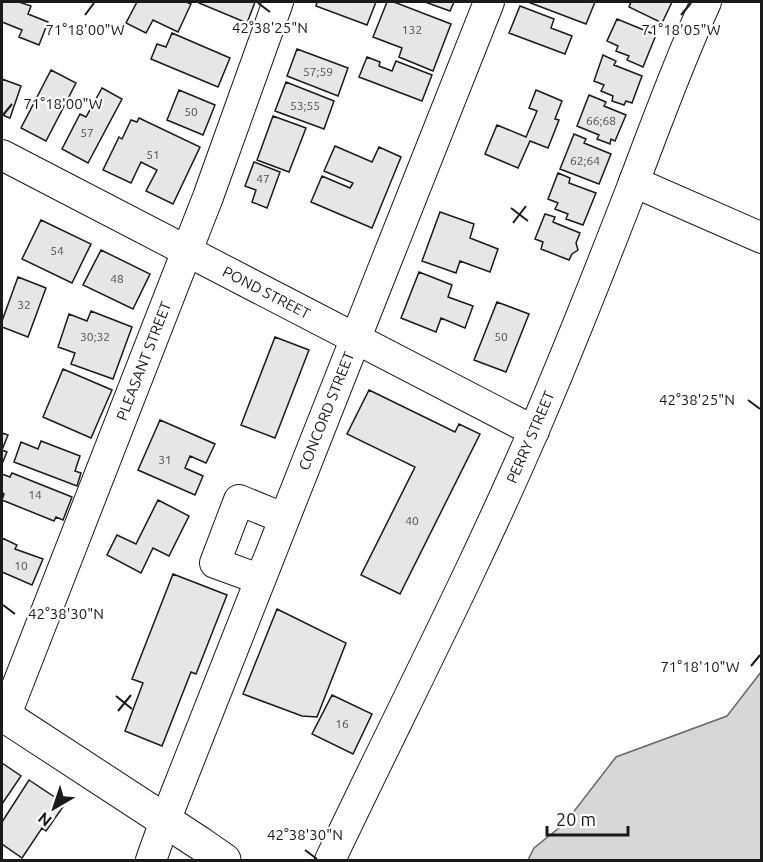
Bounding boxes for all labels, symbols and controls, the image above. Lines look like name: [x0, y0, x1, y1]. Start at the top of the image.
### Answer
text: 42°38'25"N: [232, 19, 308, 36]
text: 71°18'00"W: [45, 21, 125, 38]
text: 71°18'05"W: [641, 21, 721, 38]
house number: 132: [402, 23, 422, 36]
house number: 57;59: [303, 65, 333, 78]
text: 71°18'00"W: [23, 95, 103, 112]
house number: 53;55: [290, 99, 320, 112]
house number: 50: [184, 105, 198, 118]
house number: 66;68: [586, 114, 616, 127]
house number: 57: [80, 126, 94, 139]
house number: 51: [146, 148, 160, 161]
house number: 62;64: [570, 154, 600, 167]
house number: 47: [256, 172, 270, 185]
house number: 54: [50, 244, 64, 257]
street label: POND STREET: [220, 262, 314, 322]
house number: 48: [110, 272, 124, 285]
house number: 32: [17, 298, 31, 311]
street label: PLEASANT STREET: [113, 299, 175, 423]
house number: 30;32: [80, 330, 110, 343]
house number: 50: [494, 330, 508, 343]
street label: CONCORD STREET: [295, 349, 358, 473]
street label: PERRY STREET: [503, 388, 558, 486]
text: 42°38'25"N: [659, 391, 735, 408]
house number: 31: [158, 453, 172, 466]
house number: 14: [28, 488, 42, 501]
house number: 40: [405, 514, 419, 527]
house number: 10: [14, 559, 28, 572]
text: 42°38'30"N: [28, 605, 104, 622]
text: 71°18'10"W: [660, 658, 740, 675]
house number: 16: [335, 717, 349, 730]
north arrow: [24, 778, 84, 838]
scale bar: [547, 799, 628, 837]
text: N: [34, 809, 55, 830]
text: 20 m: [556, 809, 596, 829]
text: 42°38'30"N: [267, 826, 343, 843]

